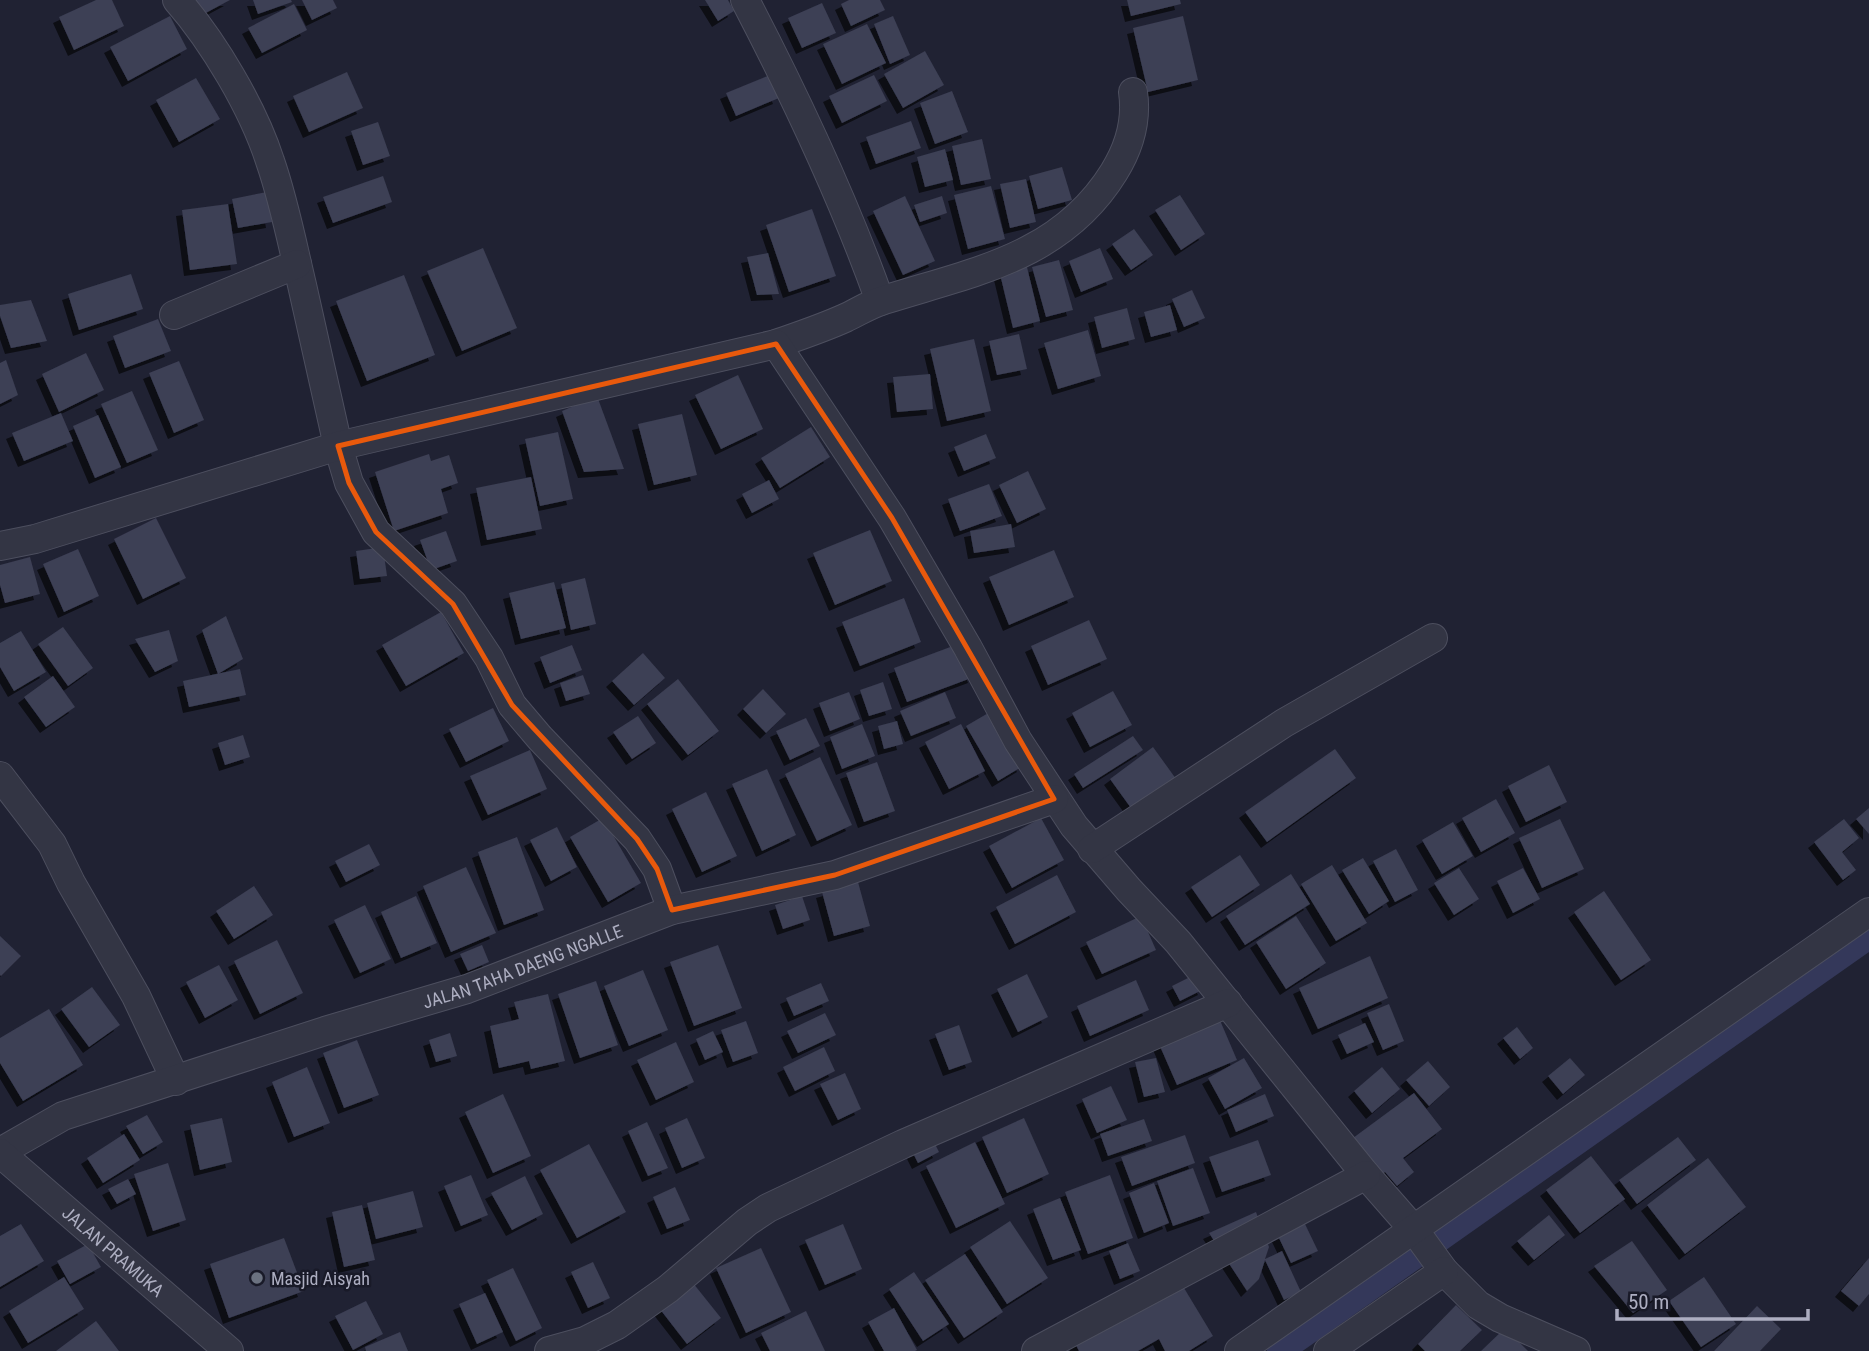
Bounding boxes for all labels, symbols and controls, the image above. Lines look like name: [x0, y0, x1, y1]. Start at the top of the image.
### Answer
street label: JALAN TAHA DAENG NGALLE: [420, 920, 625, 1012]
street label: JALAN PRAMUKA: [58, 1202, 169, 1301]
place label: Masjid Aisyah: [271, 1268, 370, 1289]
marker: Masjid Aisyah: [249, 1270, 265, 1286]
scale bar: [1617, 1278, 1808, 1322]
text: 50 m: [1628, 1290, 1669, 1314]

